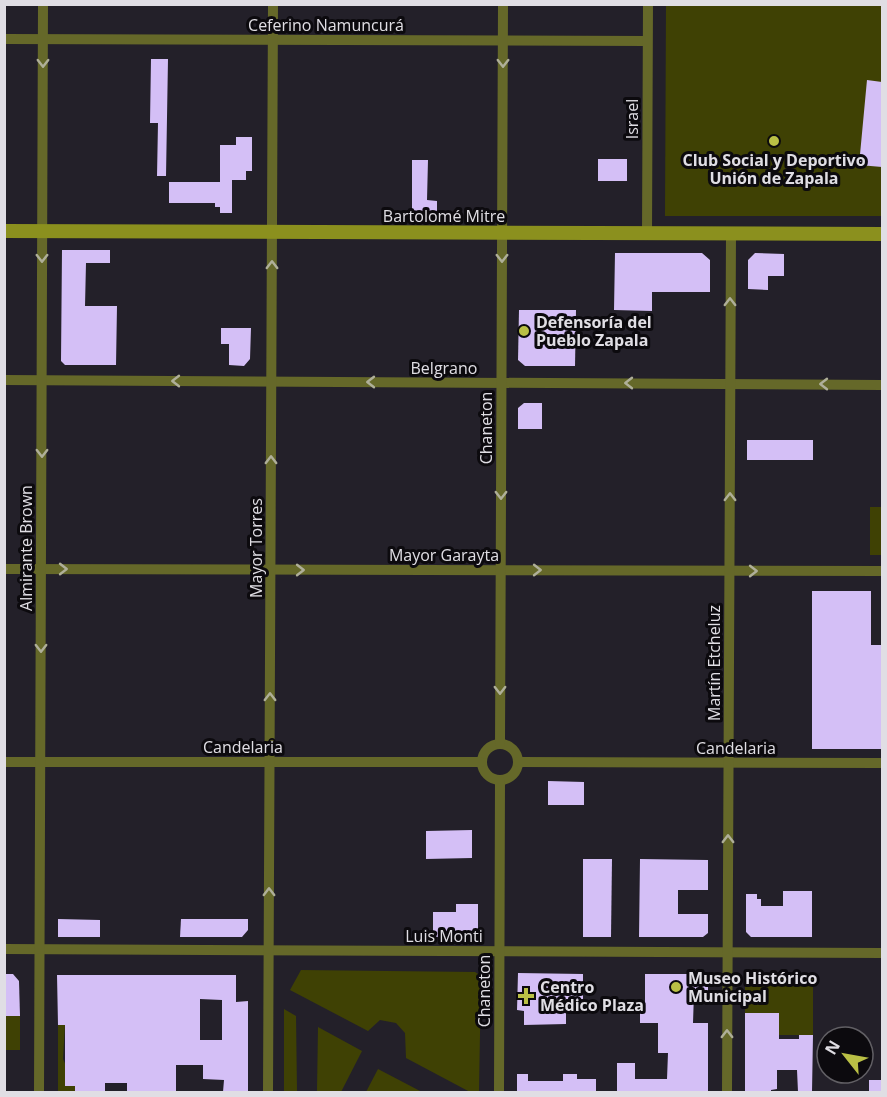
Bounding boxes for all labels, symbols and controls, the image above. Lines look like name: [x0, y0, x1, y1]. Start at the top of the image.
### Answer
street label: Ceferino Namuncurá: [248, 14, 404, 36]
one-way arrow: [37, 58, 49, 67]
one-way arrow: [497, 58, 509, 67]
street label: Israel: [621, 99, 643, 139]
marker: Club Social y Deportivo Unión de Zapala: [767, 134, 781, 148]
place label: Club Social y Deportivo Unión de Zapala: [682, 149, 866, 189]
street label: Bartolomé Mitre: [383, 205, 505, 227]
one-way arrow: [36, 253, 48, 262]
one-way arrow: [496, 253, 508, 262]
one-way arrow: [266, 260, 278, 269]
one-way arrow: [724, 298, 737, 307]
place label: Defensoría del Pueblo Zapala: [536, 311, 652, 351]
marker: Defensoría del Pueblo Zapala: [517, 324, 531, 338]
street label: Belgrano: [411, 357, 477, 379]
one-way arrow: [172, 375, 181, 387]
one-way arrow: [367, 376, 376, 388]
one-way arrow: [625, 377, 634, 389]
one-way arrow: [820, 378, 829, 390]
street label: Chaneton: [475, 392, 497, 464]
one-way arrow: [36, 448, 48, 457]
one-way arrow: [265, 455, 277, 464]
street label: Almirante Brown: [15, 485, 37, 611]
one-way arrow: [495, 490, 507, 499]
one-way arrow: [724, 493, 736, 502]
street label: Mayor Torres: [245, 498, 267, 598]
street label: Mayor Garayta: [389, 544, 499, 566]
one-way arrow: [58, 563, 67, 575]
one-way arrow: [295, 564, 304, 576]
one-way arrow: [532, 564, 541, 576]
one-way arrow: [748, 565, 757, 577]
street label: Martín Etcheluz: [703, 605, 725, 721]
one-way arrow: [35, 643, 47, 652]
one-way arrow: [494, 685, 506, 694]
one-way arrow: [264, 692, 276, 701]
street label: Candelaria: [203, 736, 283, 758]
street label: Candelaria: [696, 737, 776, 759]
one-way arrow: [722, 835, 734, 844]
one-way arrow: [263, 887, 275, 896]
street label: Luis Monti: [405, 925, 483, 947]
street label: Chaneton: [473, 955, 495, 1027]
place label: Museo Histórico Municipal: [688, 967, 817, 1007]
place label: Centro Médico Plaza: [540, 976, 644, 1016]
marker: Museo Histórico Municipal: [669, 980, 683, 994]
marker: Centro Médico Plaza: [517, 987, 535, 1005]
north arrow: [815, 1025, 875, 1085]
one-way arrow: [721, 1030, 733, 1039]
text: N: [819, 1036, 845, 1059]

